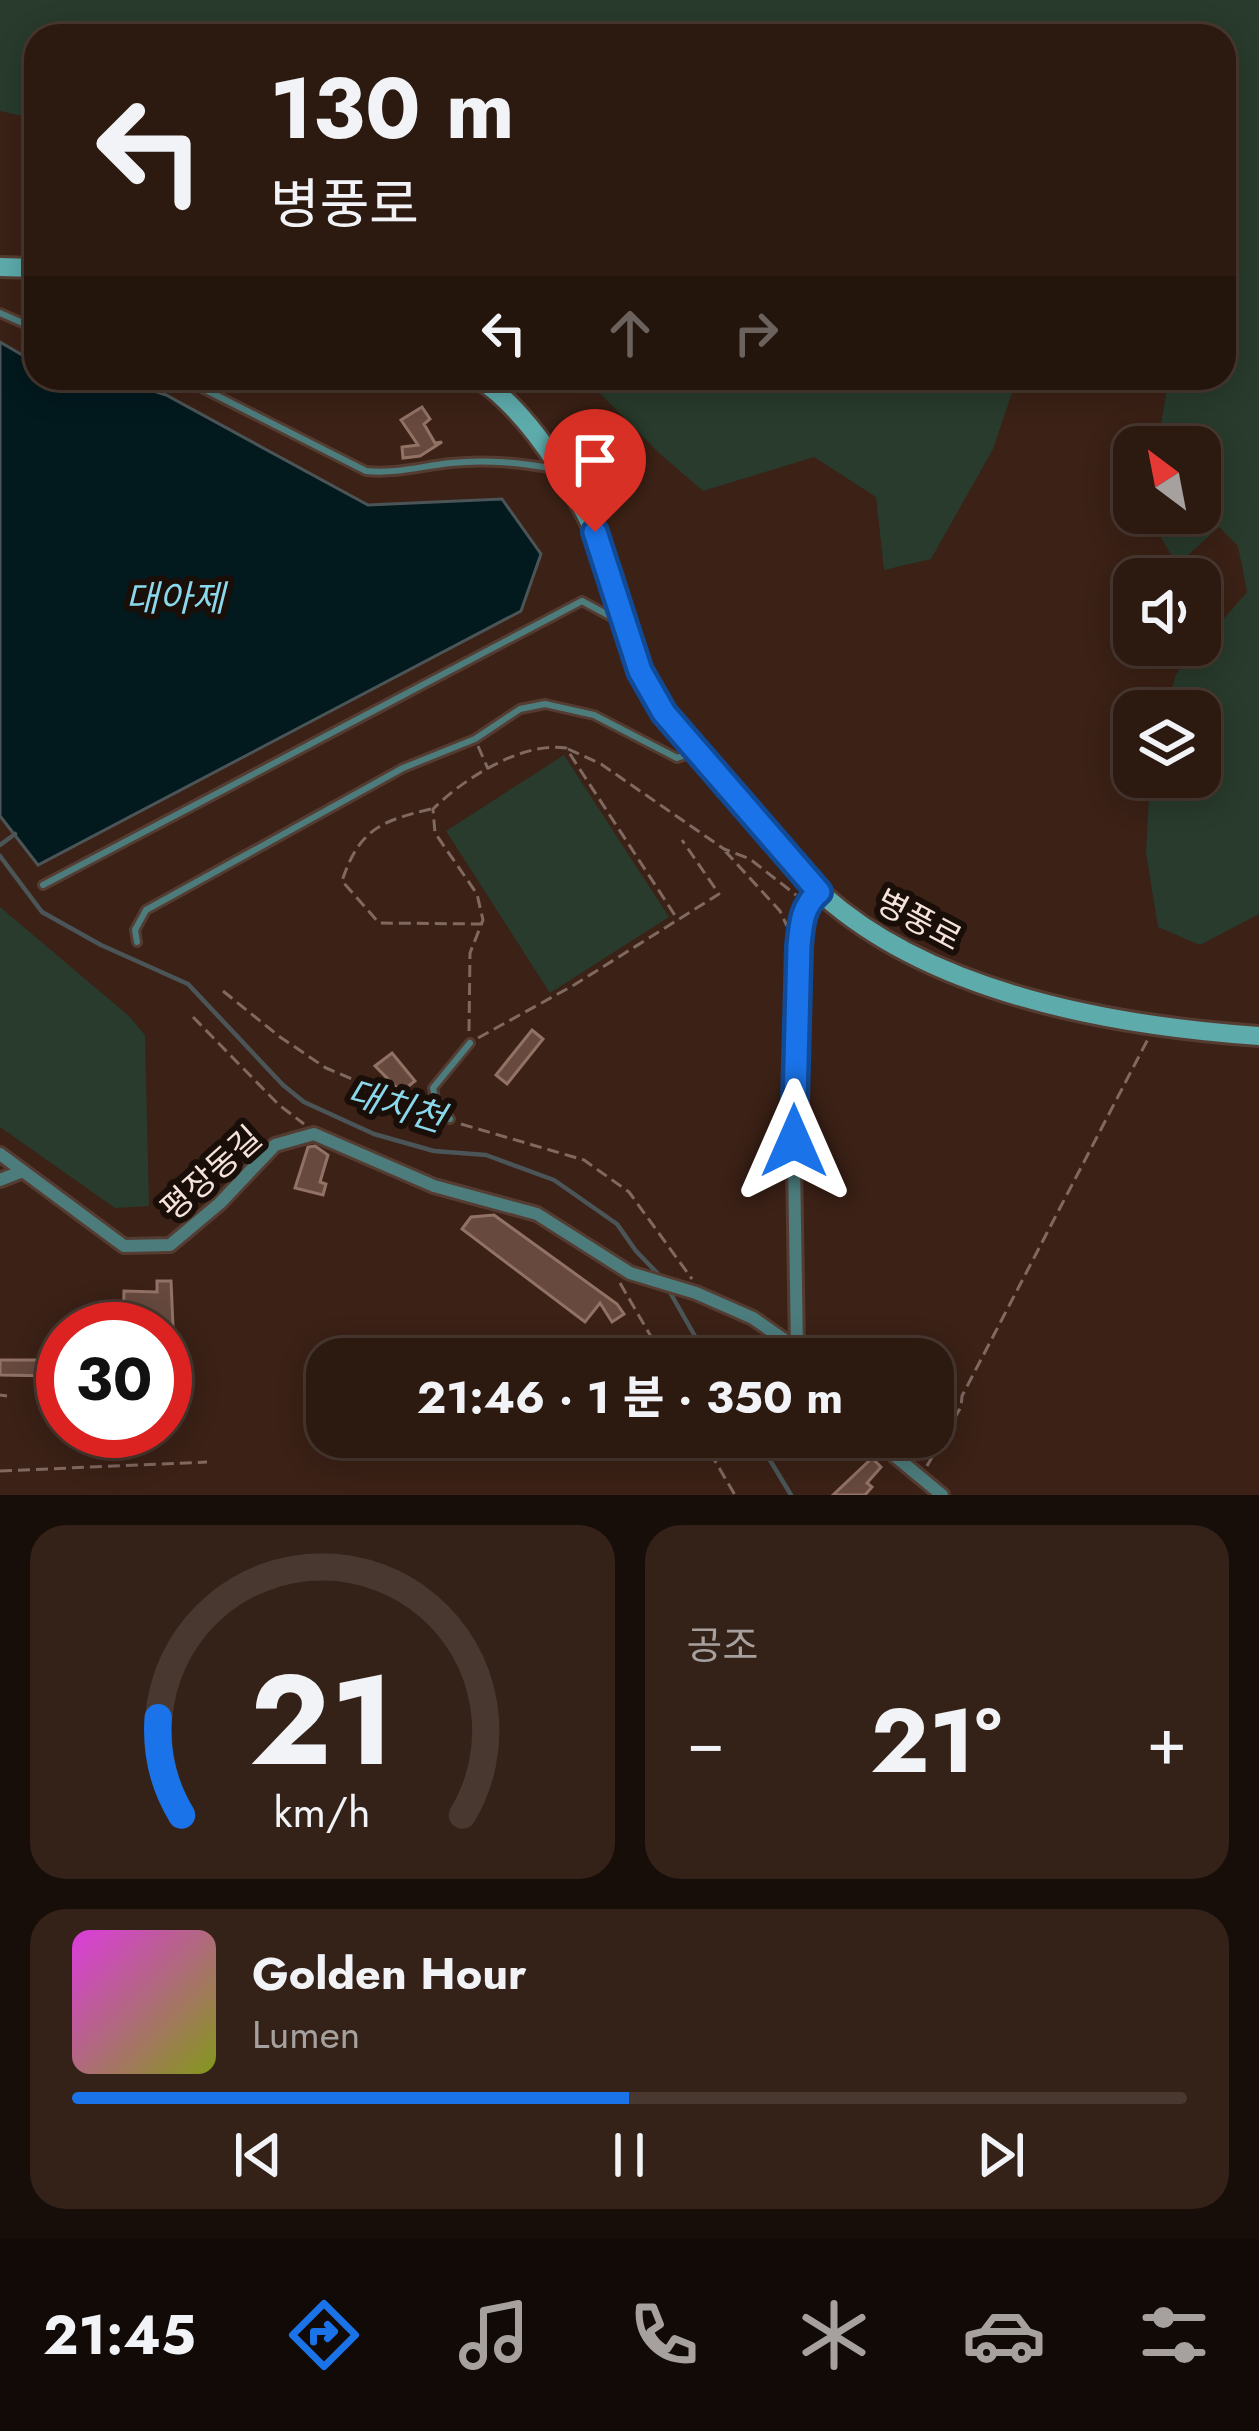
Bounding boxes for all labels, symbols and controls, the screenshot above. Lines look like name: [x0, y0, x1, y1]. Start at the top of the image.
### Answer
text: 130 m: [270, 48, 515, 170]
icon: left: [72, 72, 228, 228]
text: 병풍로: [270, 165, 419, 243]
icon: left: [471, 300, 537, 366]
icon: ahead: [597, 300, 663, 366]
icon: right: [723, 300, 789, 366]
pin: [544, 409, 646, 532]
north arrow: [1113, 426, 1221, 534]
map controls: [1113, 426, 1221, 798]
icon: arrive: [562, 427, 628, 493]
button: sound: [1113, 558, 1221, 666]
water label: 대아제: [125, 572, 229, 624]
button: layers: [1113, 690, 1221, 798]
street label: 병풍로: [868, 878, 970, 962]
water label: 대치천: [341, 1066, 455, 1146]
position arrow: [731, 1078, 857, 1204]
street label: 평장동길: [150, 1115, 272, 1231]
speed limit sign: 30: [36, 1302, 192, 1458]
text: 21:46 · 1 분 · 350 m: [417, 1365, 843, 1430]
text: 공조: [687, 1617, 758, 1674]
text: 21: [250, 1630, 395, 1811]
text: 21°: [870, 1676, 1002, 1806]
text: −: [687, 1693, 725, 1789]
text: +: [1146, 1693, 1187, 1789]
text: km/h: [274, 1781, 371, 1843]
text: Golden Hour: [252, 1941, 527, 2006]
text: Lumen: [252, 2006, 360, 2063]
icon: previous: [225, 2122, 291, 2188]
icon: pause: [596, 2122, 662, 2188]
icon: next: [968, 2122, 1034, 2188]
icon: directions: [282, 2293, 366, 2377]
icon: music: [452, 2293, 536, 2377]
icon: phone: [622, 2293, 706, 2377]
icon: climate: [792, 2293, 876, 2377]
icon: car: [962, 2293, 1046, 2377]
icon: filters: [1132, 2293, 1216, 2377]
text: 21:45: [43, 2296, 196, 2374]

